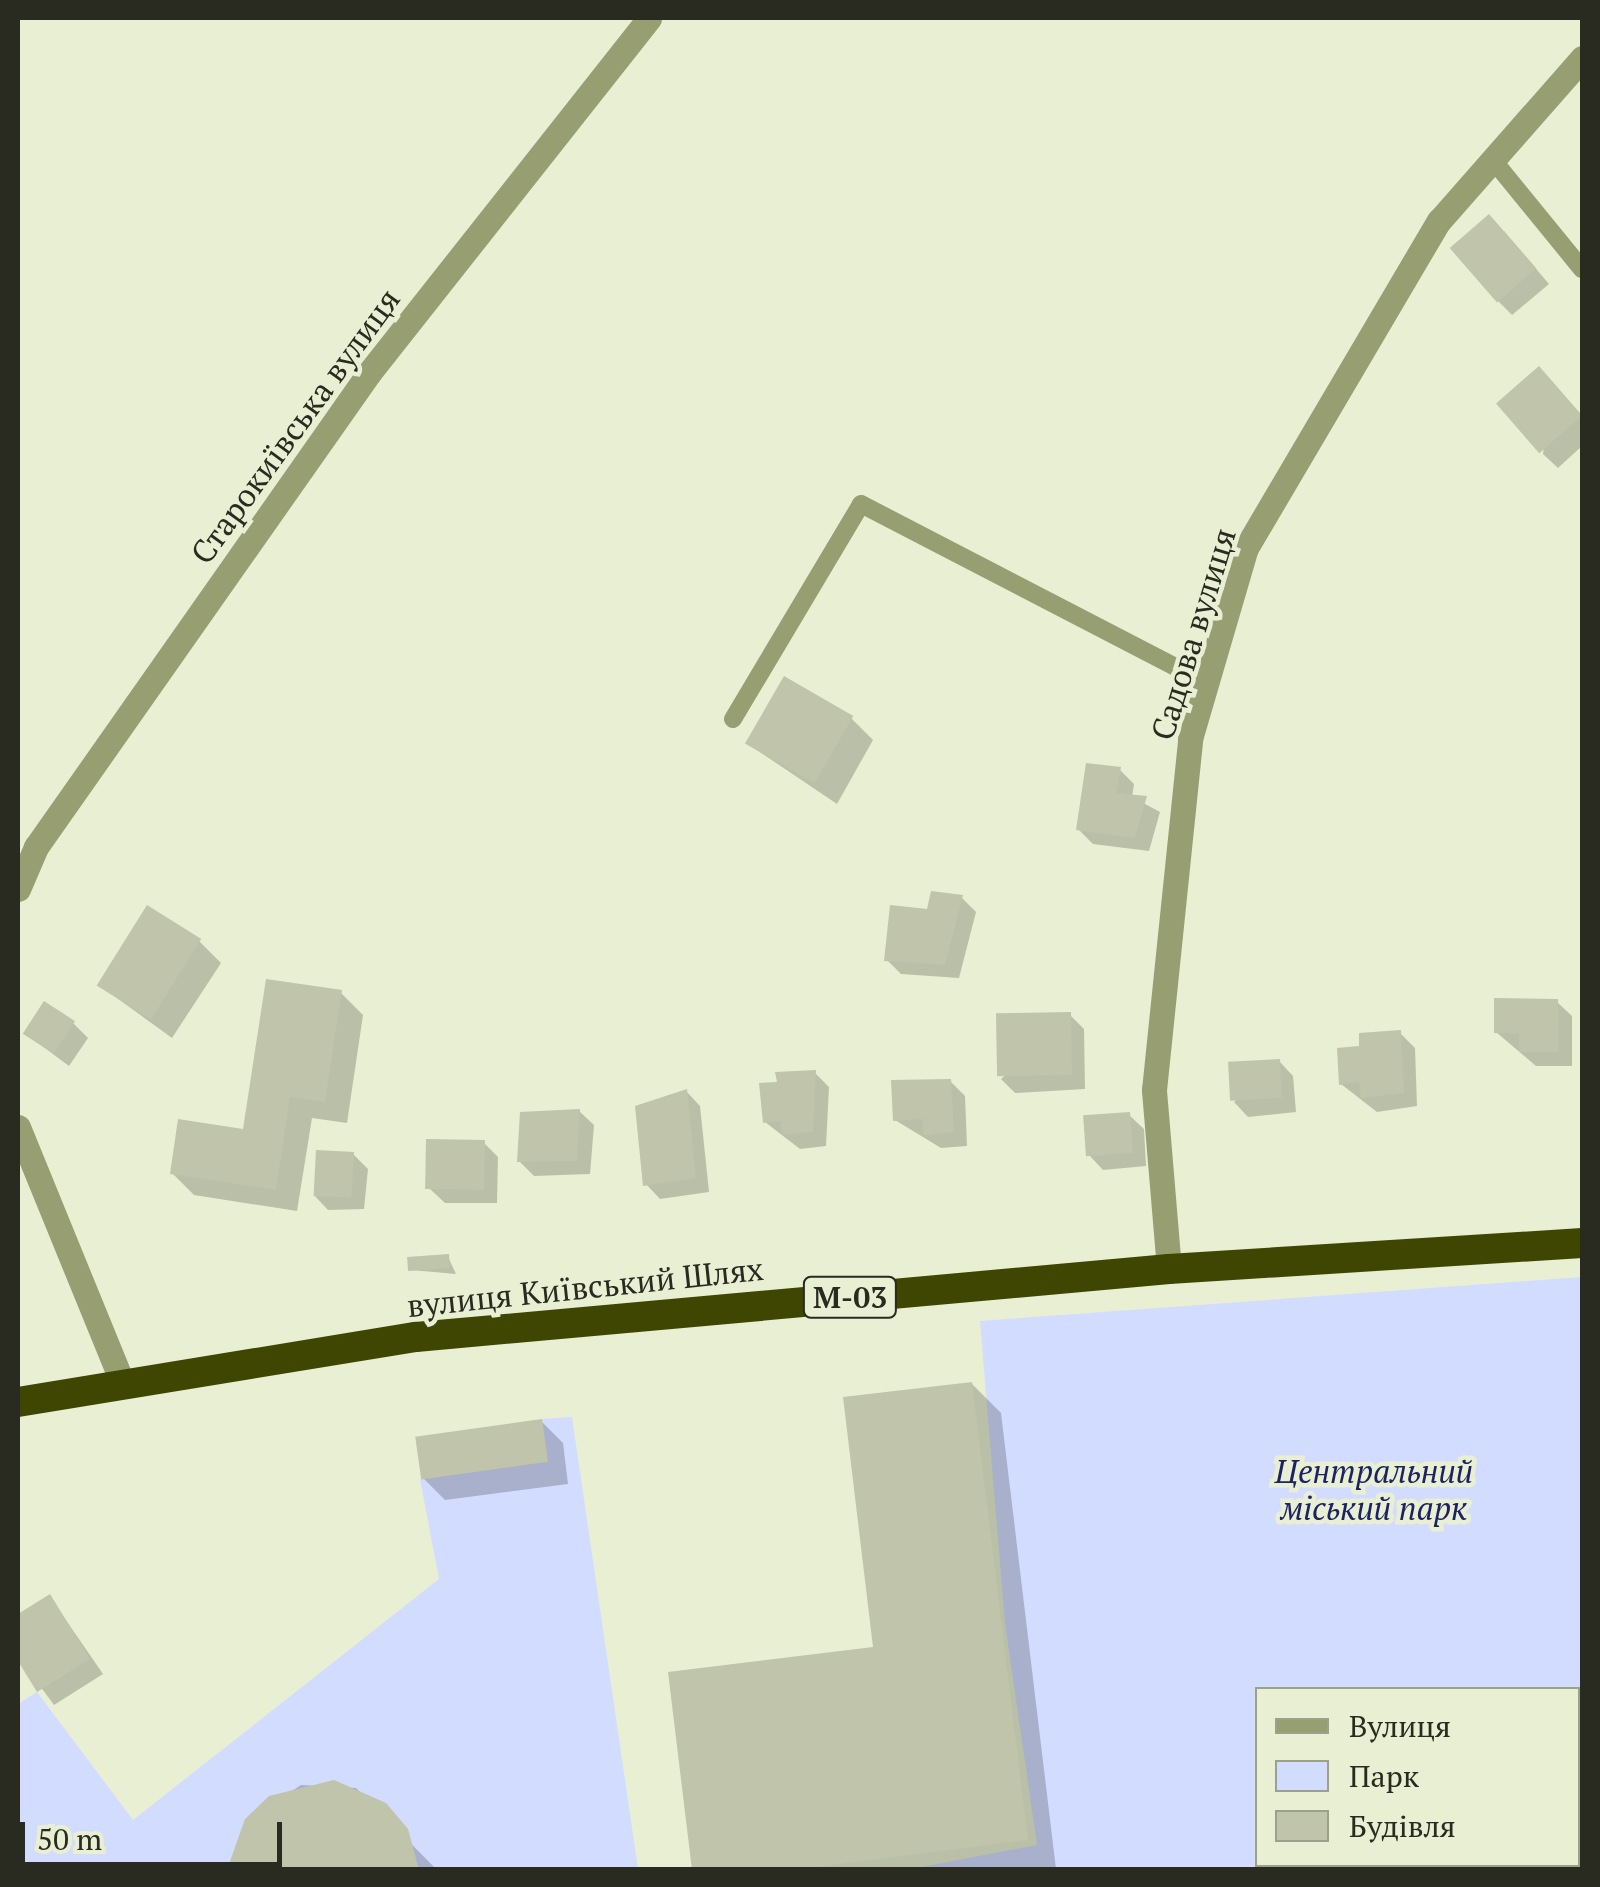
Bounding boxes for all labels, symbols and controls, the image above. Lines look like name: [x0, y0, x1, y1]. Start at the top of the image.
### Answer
street label: Старокиївська вулиця: [182, 281, 408, 571]
street label: Садова вулиця: [1143, 523, 1243, 745]
street label: вулиця Київський Шлях: [405, 1249, 765, 1325]
road number: М-03: [802, 1272, 898, 1322]
park label: Центральний міський парк: [1275, 1453, 1473, 1528]
legend: [1255, 1687, 1580, 1867]
text: Вулиця: [1349, 1706, 1451, 1746]
text: Парк: [1349, 1756, 1419, 1796]
scale bar: [25, 1802, 288, 1864]
text: Будівля: [1349, 1806, 1456, 1846]
text: 50 m: [37, 1819, 102, 1859]

